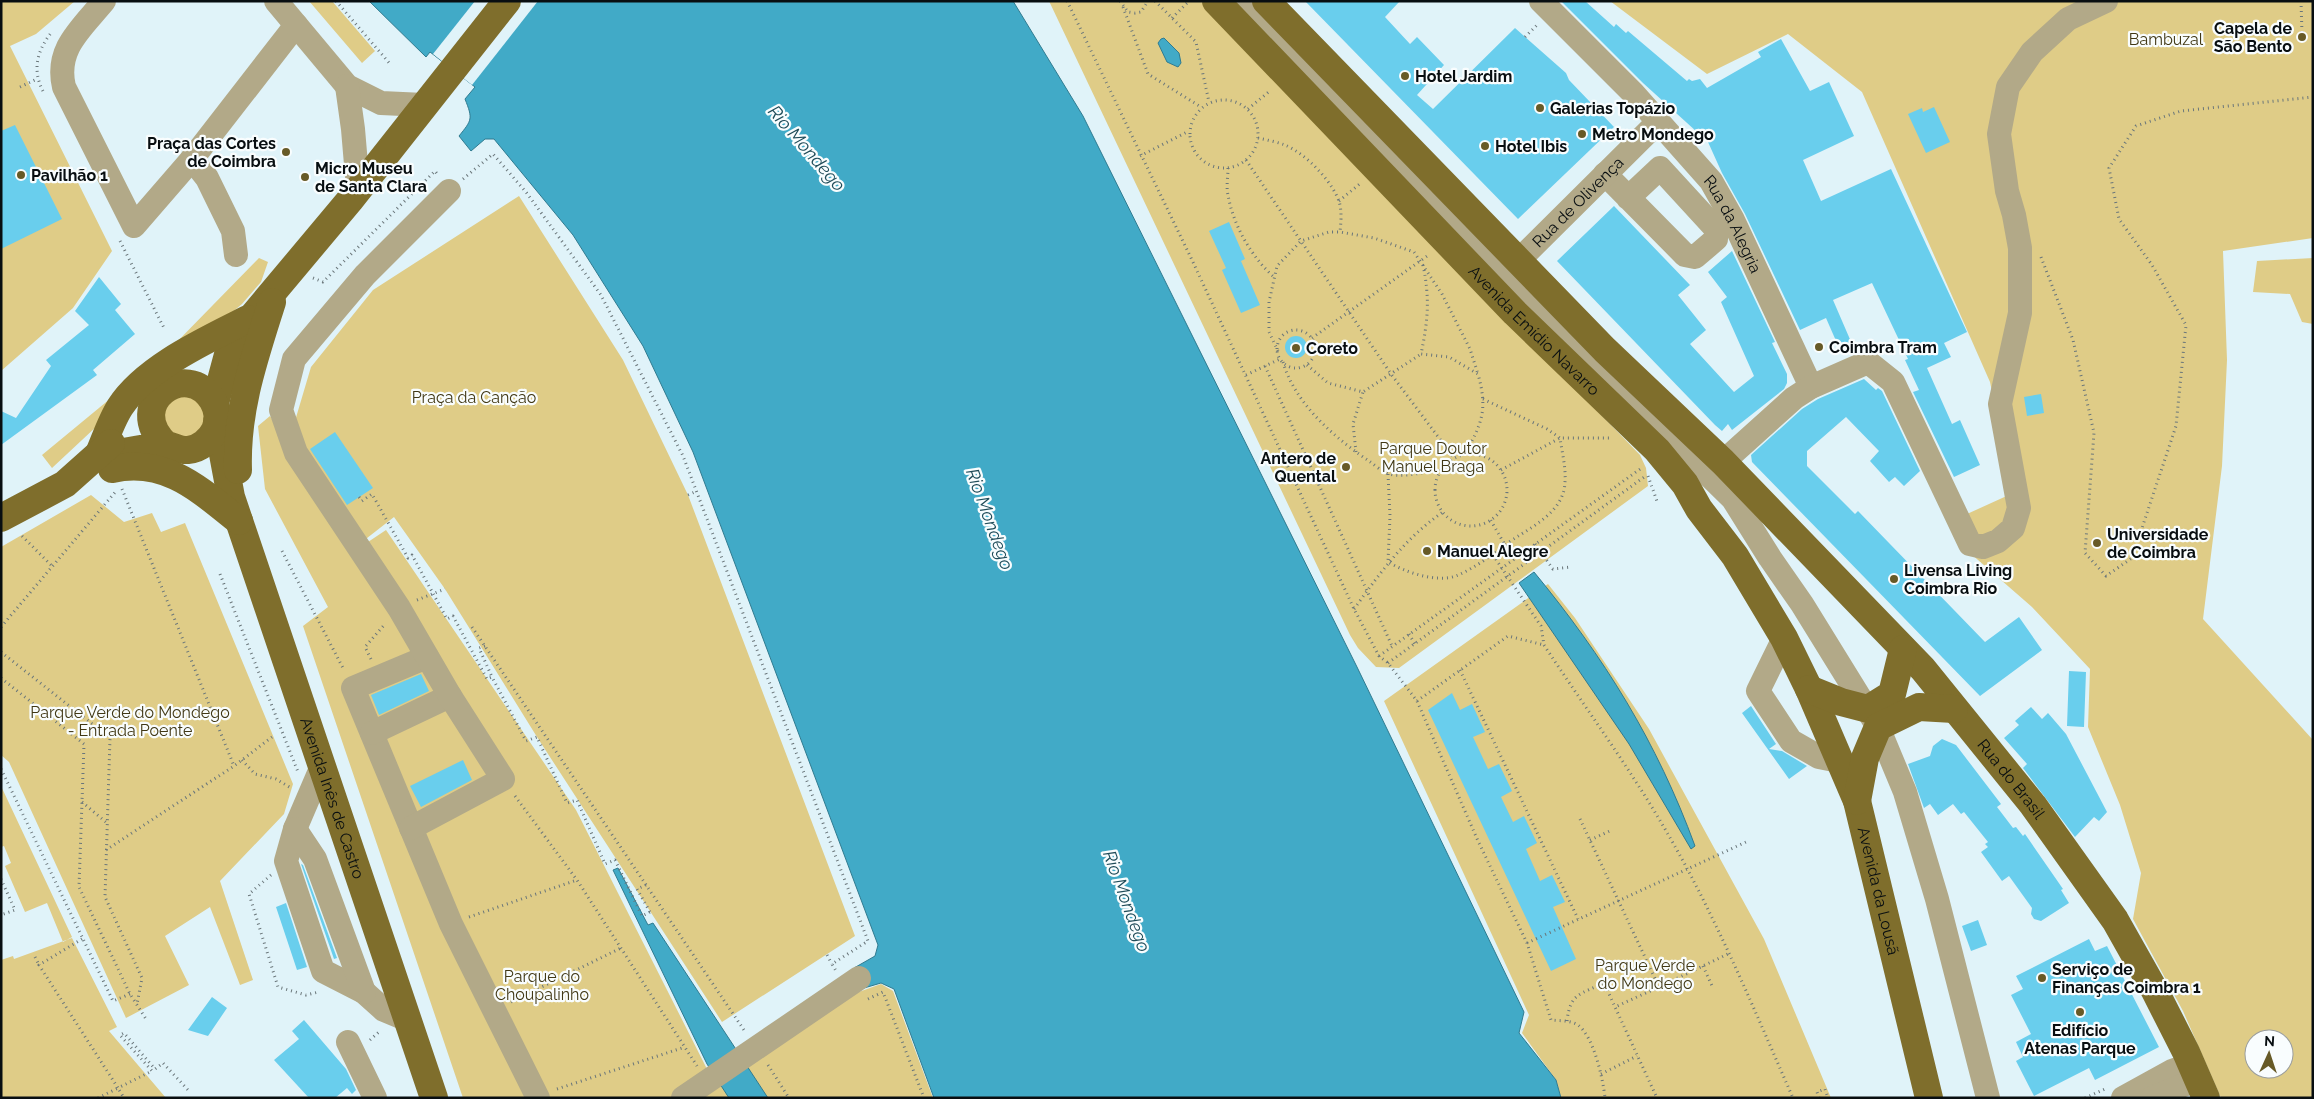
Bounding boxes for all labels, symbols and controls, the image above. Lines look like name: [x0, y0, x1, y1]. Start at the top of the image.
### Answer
place label: Capela de São Bento: [2214, 19, 2292, 56]
park label: Bambuzal: [2129, 30, 2204, 49]
marker: Capela de São Bento: [2296, 31, 2308, 43]
place label: Hotel Jardim: [1415, 67, 1512, 86]
marker: Hotel Jardim: [1399, 70, 1411, 82]
place label: Galerias Topázio: [1550, 99, 1675, 118]
water label: Rio Mondego: [764, 101, 850, 195]
marker: Galerias Topázio: [1534, 102, 1546, 114]
place label: Metro Mondego: [1592, 125, 1714, 144]
marker: Metro Mondego: [1576, 128, 1588, 140]
place label: Praça das Cortes de Coimbra: [147, 134, 276, 171]
place label: Hotel Ibis: [1495, 137, 1567, 156]
marker: Hotel Ibis: [1479, 140, 1491, 152]
marker: Praça das Cortes de Coimbra: [280, 146, 292, 158]
street label: Rua de Olivença: [1528, 153, 1627, 251]
place label: Micro Museu de Santa Clara: [315, 159, 427, 196]
place label: Pavilhão 1: [31, 166, 108, 185]
marker: Pavilhão 1: [15, 169, 27, 181]
marker: Micro Museu de Santa Clara: [299, 171, 311, 183]
street label: Rua da Alegria: [1700, 171, 1766, 276]
street label: Avenida Emídio Navarro: [1465, 261, 1604, 399]
place label: Coimbra Tram: [1829, 338, 1937, 357]
place label: Coreto: [1306, 339, 1358, 358]
marker: Coimbra Tram: [1813, 341, 1825, 353]
marker: Coreto: [1290, 342, 1302, 354]
park label: Praça da Canção: [412, 388, 536, 407]
park label: Parque Doutor Manuel Braga: [1379, 439, 1487, 476]
place label: Antero de Quental: [1260, 449, 1337, 486]
marker: Antero de Quental: [1340, 461, 1352, 473]
water label: Rio Mondego: [962, 465, 1018, 573]
place label: Universidade de Coimbra: [2107, 525, 2209, 562]
marker: Universidade de Coimbra: [2091, 537, 2103, 549]
place label: Manuel Alegre: [1437, 542, 1549, 561]
marker: Manuel Alegre: [1421, 545, 1433, 557]
place label: Livensa Living Coimbra Rio: [1904, 561, 2012, 598]
marker: Livensa Living Coimbra Rio: [1888, 573, 1900, 585]
park label: Parque Verde do Mondego - Entrada Poente: [30, 703, 230, 740]
street label: Avenida Inês de Castro: [297, 715, 369, 881]
street label: Rua do Brasil: [1974, 735, 2049, 823]
street label: Avenida da Lousã: [1854, 825, 1903, 957]
water label: Rio Mondego: [1099, 847, 1155, 955]
park label: Parque Verde do Mondego: [1595, 956, 1695, 993]
place label: Serviço de Finanças Coimbra 1: [2052, 960, 2201, 997]
park label: Parque do Choupalinho: [495, 967, 589, 1004]
marker: Serviço de Finanças Coimbra 1: [2036, 972, 2048, 984]
marker: Edifício Atenas Parque: [2074, 1006, 2086, 1018]
place label: Edifício Atenas Parque: [2024, 1021, 2136, 1058]
north arrow: [2244, 1029, 2294, 1079]
text: N: [2264, 1033, 2275, 1049]

